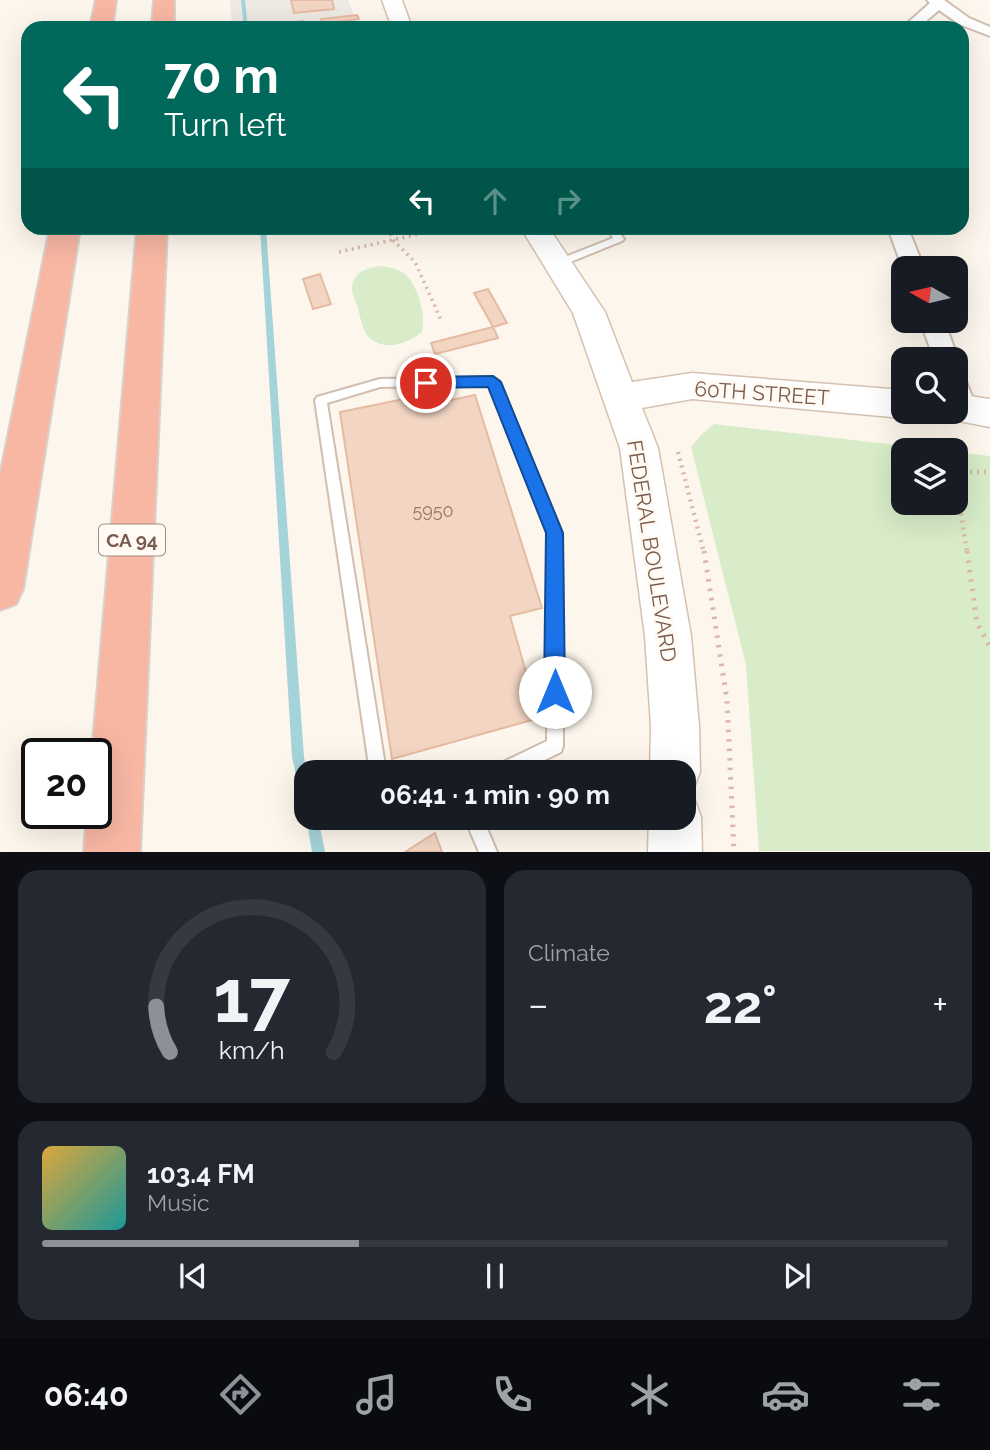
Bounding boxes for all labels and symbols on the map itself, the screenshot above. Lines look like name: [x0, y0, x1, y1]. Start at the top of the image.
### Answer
north arrow: [891, 256, 968, 332]
pin: [396, 353, 456, 413]
street label: 60TH STREET: [694, 376, 831, 410]
street label: FEDERAL BOULEVARD: [622, 438, 682, 664]
house number: 5950: [412, 500, 454, 521]
road number: CA 94: [99, 524, 165, 555]
position arrow: [518, 655, 592, 729]
speed limit sign: 20: [21, 738, 112, 829]

